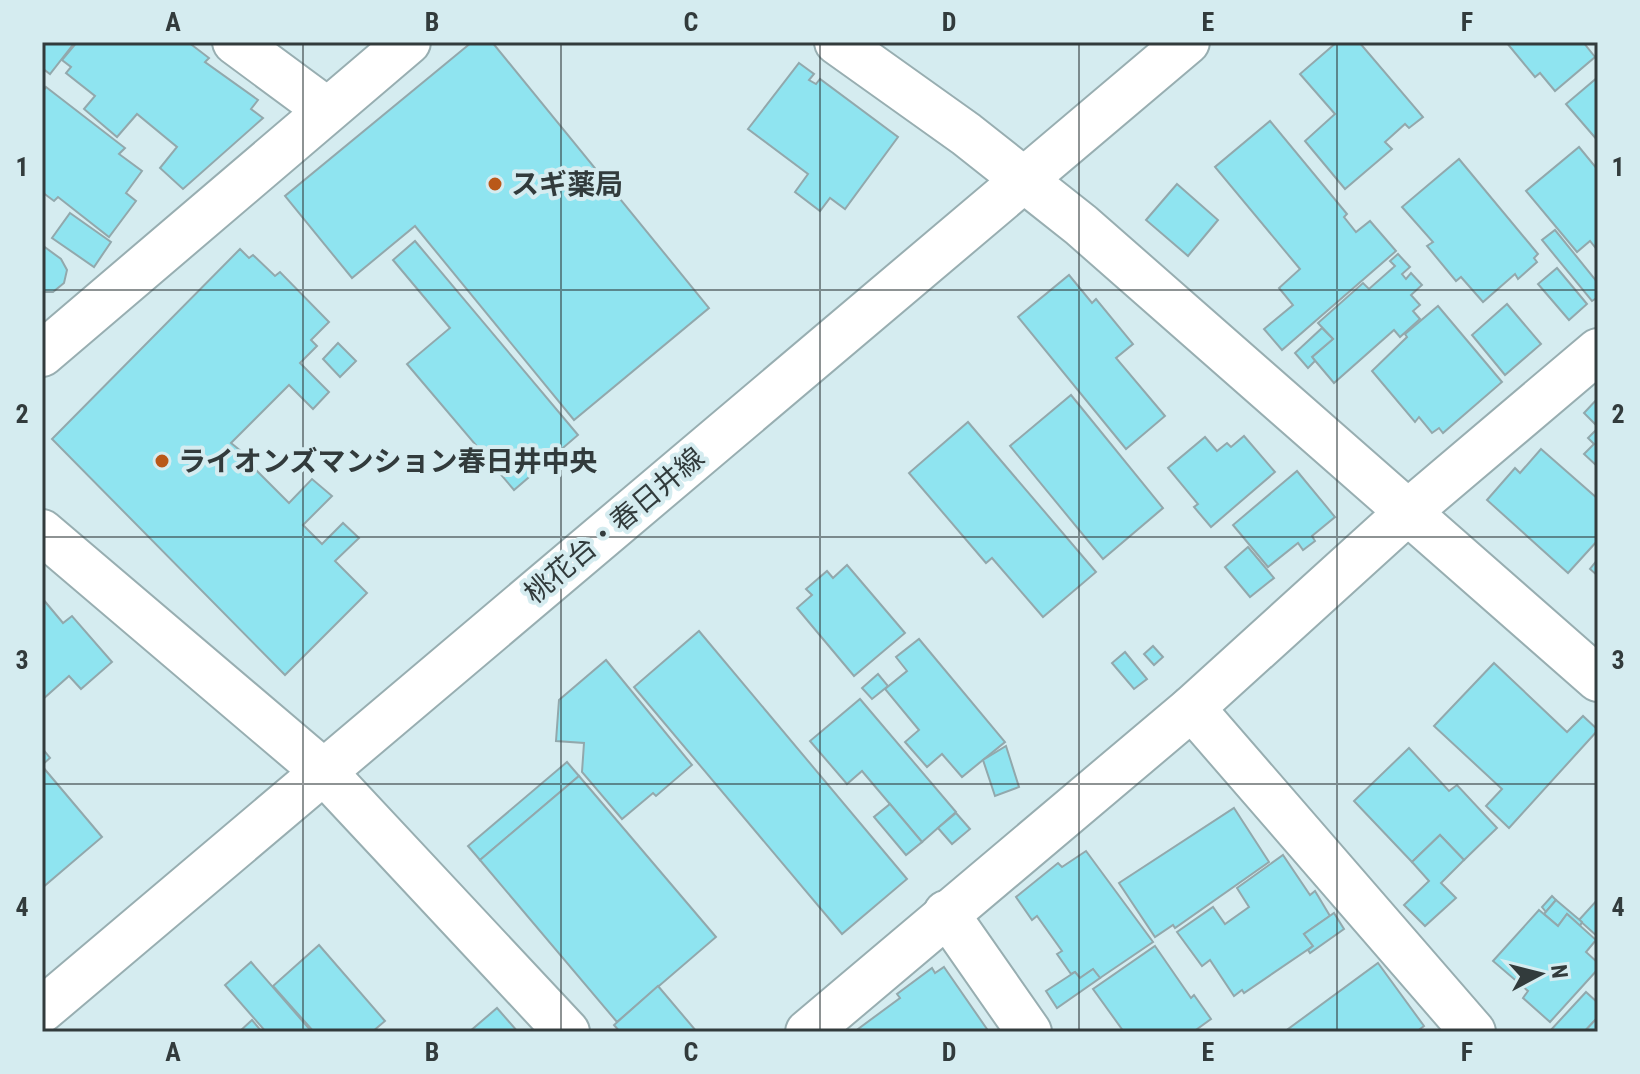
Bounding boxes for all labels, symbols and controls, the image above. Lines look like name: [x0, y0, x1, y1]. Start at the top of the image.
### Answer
text: A: [165, 7, 181, 37]
text: B: [425, 7, 439, 37]
text: C: [684, 7, 699, 37]
text: D: [942, 7, 956, 37]
text: E: [1202, 7, 1215, 37]
text: F: [1461, 7, 1473, 37]
text: 1: [15, 152, 29, 182]
text: 1: [1611, 152, 1625, 182]
place label: スギ薬局: [511, 168, 623, 201]
marker: スギ薬局: [486, 175, 504, 193]
text: 2: [15, 399, 29, 429]
text: 2: [1611, 399, 1625, 429]
street label: 桃花台・春日井線: [518, 441, 711, 610]
place label: ライオンズマンション春日井中央: [178, 445, 597, 478]
marker: ライオンズマンション春日井中央: [153, 452, 171, 470]
text: 3: [15, 645, 29, 675]
text: 3: [1611, 645, 1625, 675]
text: 4: [15, 892, 29, 922]
text: 4: [1611, 892, 1625, 922]
north arrow: [1500, 934, 1580, 1014]
text: N: [1546, 963, 1573, 980]
text: A: [165, 1037, 181, 1067]
text: B: [425, 1037, 439, 1067]
text: C: [684, 1037, 699, 1067]
text: D: [942, 1037, 956, 1067]
text: E: [1202, 1037, 1215, 1067]
text: F: [1461, 1037, 1473, 1067]

